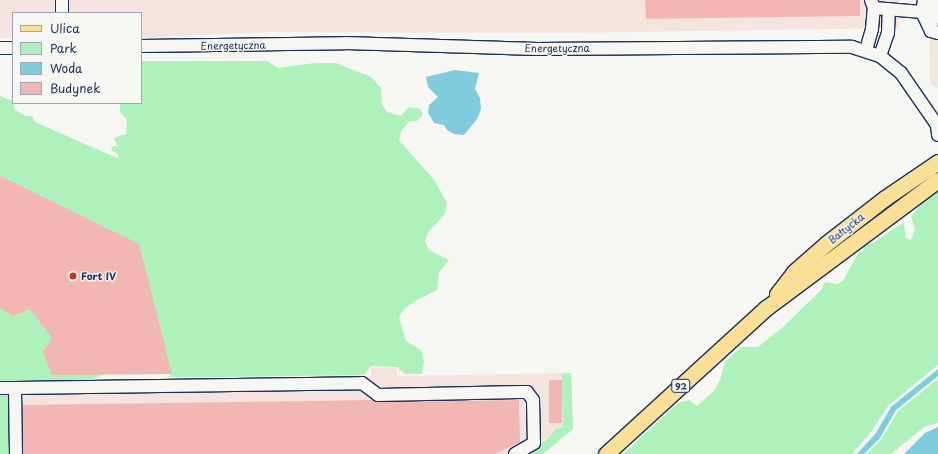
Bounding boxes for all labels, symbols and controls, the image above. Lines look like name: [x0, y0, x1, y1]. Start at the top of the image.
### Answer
legend: [12, 12, 142, 104]
text: Ulica: [50, 19, 80, 37]
street label: Energetyczna: [200, 38, 266, 52]
text: Park: [50, 39, 77, 57]
street label: Energetyczna: [524, 42, 590, 54]
text: Woda: [50, 59, 82, 77]
text: Budynek: [50, 79, 100, 97]
street label: Bałtycka: [826, 210, 866, 246]
place label: Fort IV: [81, 270, 116, 282]
marker: Fort IV: [68, 271, 78, 281]
road number: 92: [671, 379, 691, 393]

